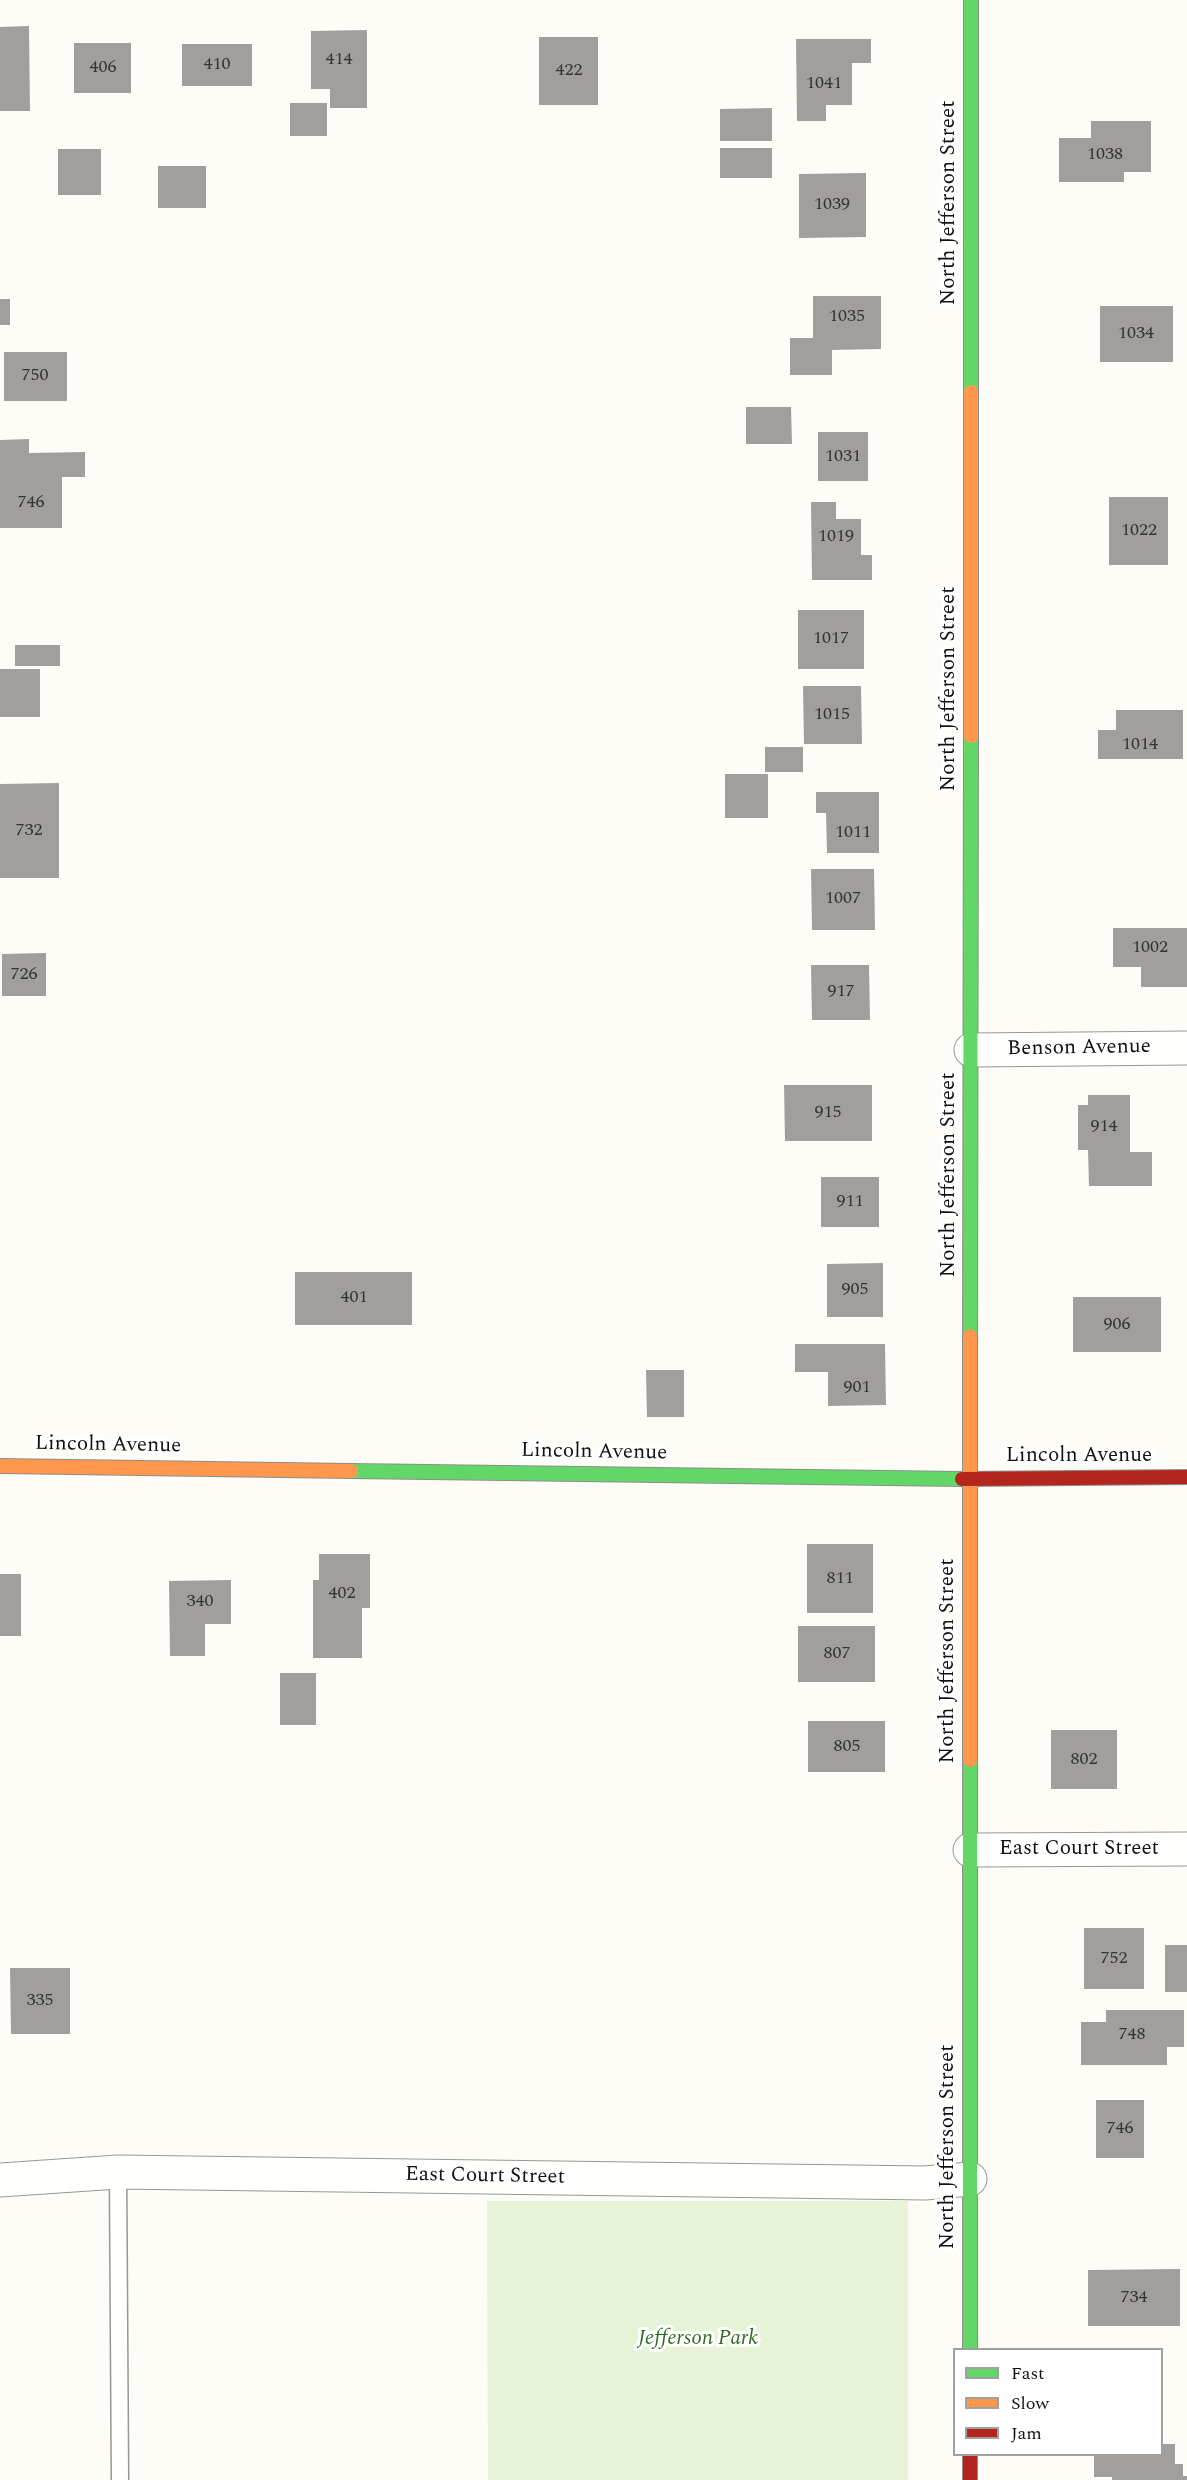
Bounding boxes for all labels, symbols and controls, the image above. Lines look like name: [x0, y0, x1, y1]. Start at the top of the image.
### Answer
house number: 414: [326, 49, 352, 71]
house number: 410: [204, 54, 230, 76]
house number: 406: [90, 57, 116, 79]
house number: 422: [556, 60, 582, 82]
house number: 1041: [806, 73, 842, 95]
street label: North Jefferson Street: [937, 100, 963, 306]
house number: 1038: [1087, 144, 1123, 166]
house number: 1039: [814, 194, 850, 216]
house number: 1035: [829, 306, 865, 328]
house number: 1034: [1118, 323, 1154, 345]
house number: 750: [22, 365, 48, 387]
house number: 1031: [825, 446, 861, 468]
house number: 746: [18, 492, 44, 514]
house number: 1022: [1121, 520, 1157, 542]
house number: 1019: [818, 526, 854, 548]
street label: North Jefferson Street: [937, 586, 963, 792]
house number: 1017: [813, 628, 849, 650]
house number: 1015: [814, 704, 850, 726]
house number: 1014: [1122, 734, 1158, 756]
house number: 732: [16, 820, 42, 842]
house number: 1011: [835, 822, 871, 844]
house number: 1007: [825, 888, 861, 910]
house number: 1002: [1132, 937, 1168, 959]
house number: 726: [11, 964, 37, 986]
house number: 917: [828, 981, 854, 1003]
street label: Benson Avenue: [1007, 1035, 1151, 1063]
street label: North Jefferson Street: [937, 1072, 963, 1278]
house number: 915: [815, 1102, 841, 1124]
house number: 914: [1091, 1116, 1117, 1138]
house number: 911: [837, 1191, 863, 1213]
house number: 905: [842, 1279, 868, 1301]
house number: 401: [341, 1287, 367, 1309]
house number: 906: [1104, 1314, 1130, 1336]
house number: 901: [844, 1377, 870, 1399]
street label: Lincoln Avenue: [35, 1432, 181, 1460]
street label: Lincoln Avenue: [521, 1439, 667, 1467]
street label: Lincoln Avenue: [1006, 1444, 1152, 1470]
street label: North Jefferson Street: [936, 1558, 962, 1764]
house number: 811: [827, 1568, 853, 1590]
house number: 402: [329, 1583, 355, 1605]
house number: 340: [187, 1591, 213, 1613]
house number: 807: [824, 1643, 850, 1665]
house number: 805: [834, 1736, 860, 1758]
house number: 802: [1071, 1749, 1097, 1771]
street label: East Court Street: [999, 1837, 1159, 1863]
house number: 752: [1101, 1948, 1127, 1970]
house number: 335: [27, 1990, 53, 2012]
house number: 748: [1119, 2024, 1145, 2046]
street label: North Jefferson Street: [936, 2044, 962, 2250]
house number: 746: [1107, 2118, 1133, 2140]
street label: East Court Street: [405, 2163, 565, 2191]
house number: 734: [1121, 2287, 1147, 2309]
park label: Jefferson Park: [638, 2327, 758, 2353]
legend: [953, 2348, 1163, 2456]
text: Fast: [1011, 2360, 1044, 2387]
text: Slow: [1011, 2390, 1049, 2417]
text: Jam: [1011, 2420, 1042, 2447]

